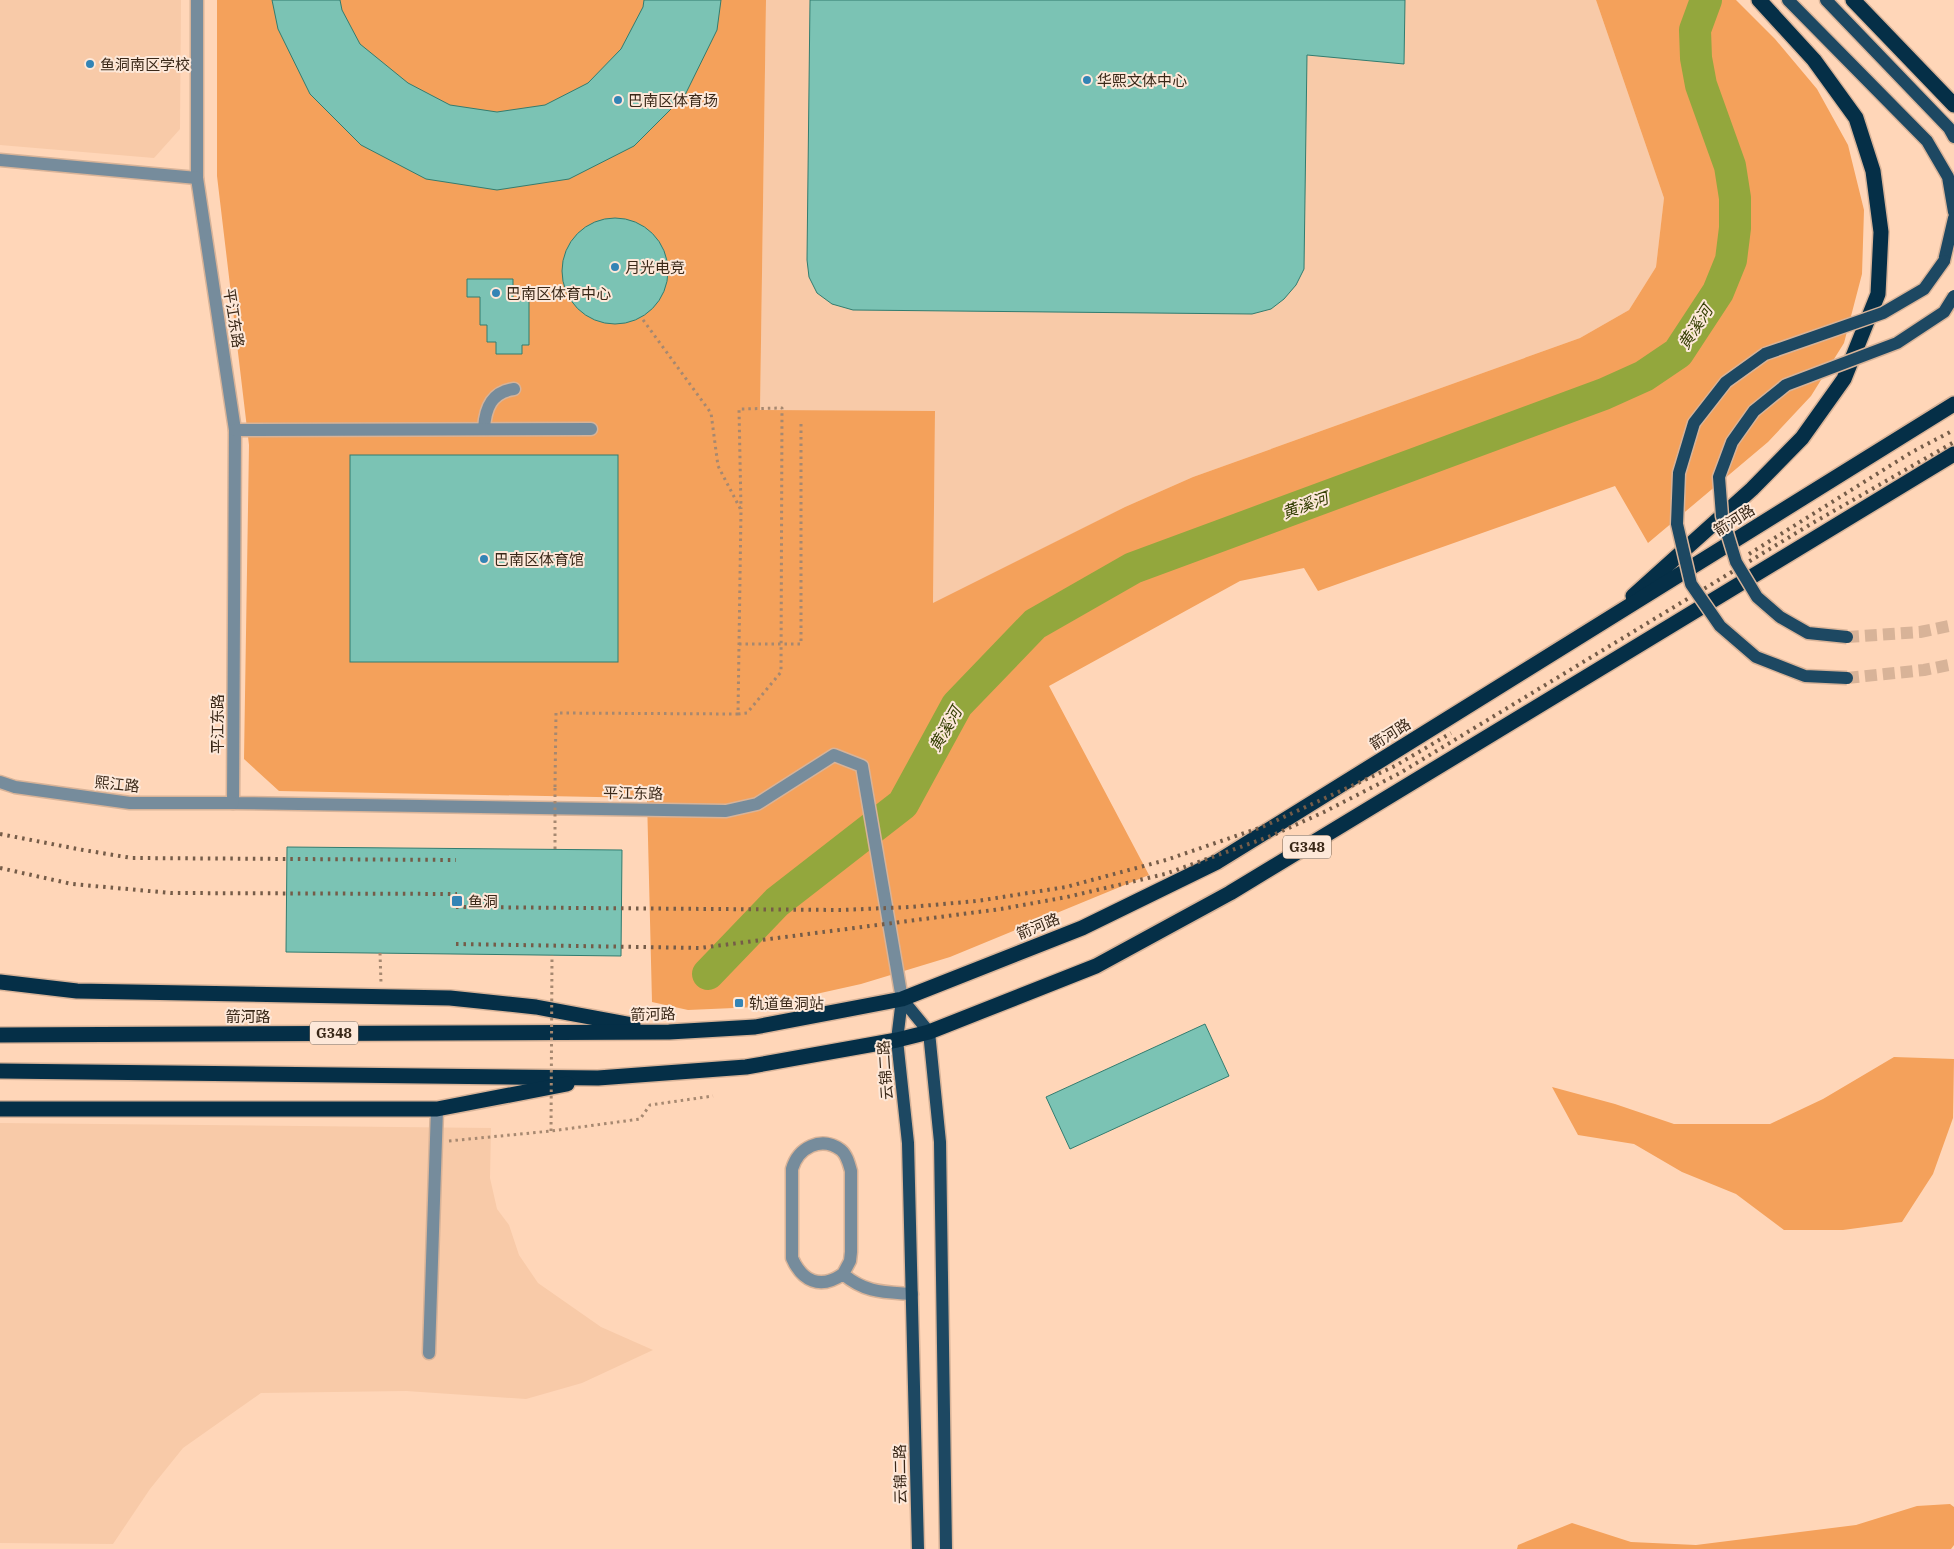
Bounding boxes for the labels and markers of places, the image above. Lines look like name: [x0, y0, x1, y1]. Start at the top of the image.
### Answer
place label: 鱼洞南区学校: [100, 55, 190, 74]
marker: 鱼洞南区学校: [84, 58, 96, 70]
place label: 华熙文体中心: [1097, 71, 1187, 90]
marker: 华熙文体中心: [1081, 74, 1093, 86]
place label: 巴南区体育场: [628, 91, 718, 110]
marker: 巴南区体育场: [612, 94, 624, 106]
place label: 月光电竞: [625, 258, 685, 277]
marker: 月光电竞: [609, 261, 621, 273]
place label: 巴南区体育中心: [506, 284, 611, 303]
marker: 巴南区体育中心: [490, 287, 502, 299]
place label: 巴南区体育馆: [494, 550, 584, 569]
marker: 巴南区体育馆: [478, 553, 490, 565]
place label: 鱼洞: [468, 892, 498, 911]
marker: 鱼洞: [450, 894, 464, 908]
place label: 轨道鱼洞站: [749, 994, 824, 1013]
marker: 轨道鱼洞站: [733, 997, 745, 1009]

